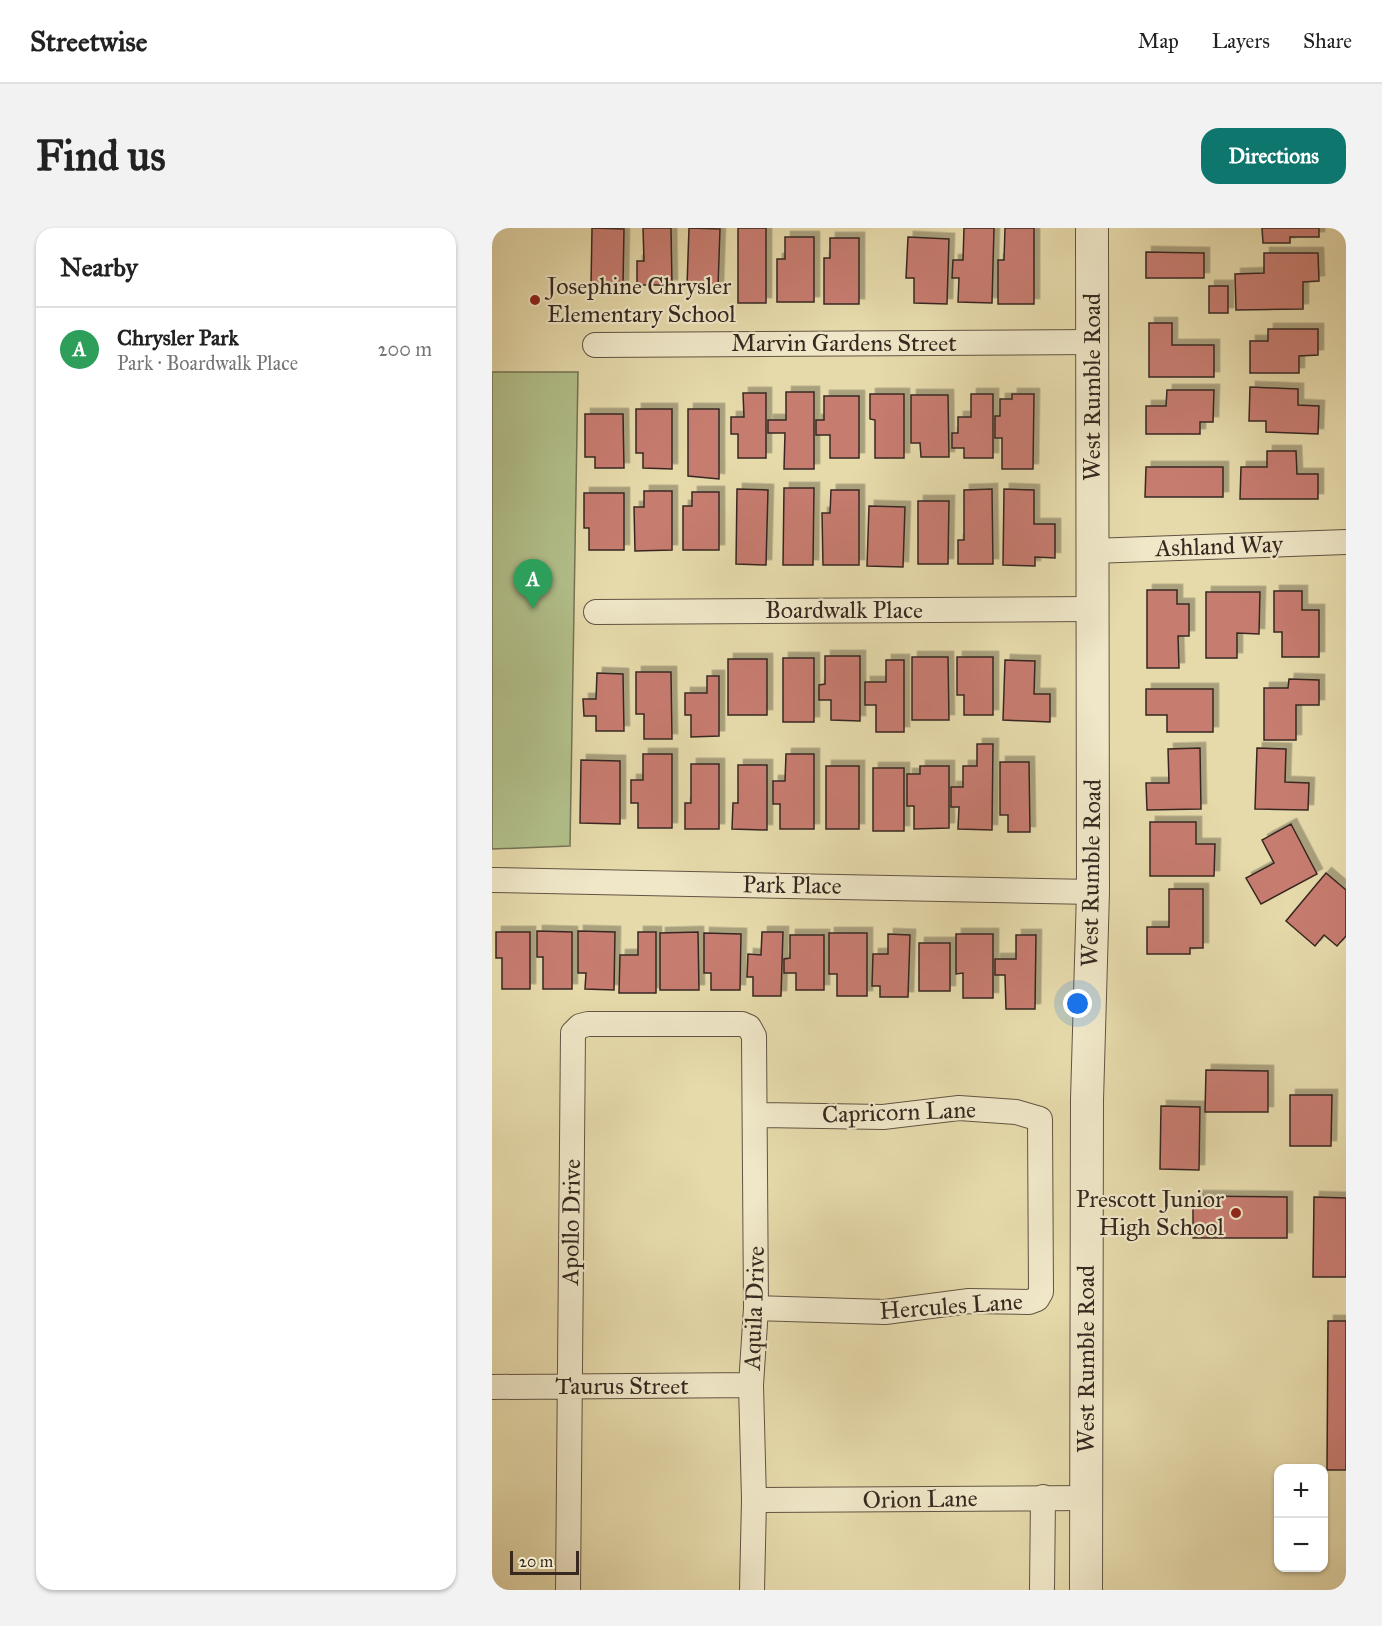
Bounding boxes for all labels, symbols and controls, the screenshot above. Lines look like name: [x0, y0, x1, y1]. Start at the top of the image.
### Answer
text: Streetwise: [30, 24, 147, 59]
text: Map: [1138, 28, 1179, 54]
text: Layers: [1212, 28, 1270, 54]
text: Share: [1303, 28, 1352, 54]
button: Directions: [1201, 128, 1346, 184]
text: Find us: [36, 130, 166, 182]
text: Nearby: [60, 251, 138, 283]
place label: Josephine Chrysler Elementary School: [544, 271, 736, 329]
marker: Josephine Chrysler Elementary School: [528, 293, 542, 307]
street label: West Rumble Road: [1077, 293, 1107, 481]
text: Chrysler Park: [117, 324, 239, 351]
street label: Marvin Gardens Street: [731, 328, 957, 358]
text: A: [73, 337, 86, 361]
text: 200 m: [378, 337, 432, 361]
text: Park · Boardwalk Place: [117, 351, 298, 375]
street label: Ashland Way: [1154, 529, 1284, 563]
pin: A: [514, 560, 552, 609]
street label: Boardwalk Place: [765, 595, 923, 625]
street label: West Rumble Road: [1074, 779, 1108, 967]
street label: Park Place: [742, 869, 842, 901]
your location: [1063, 989, 1092, 1018]
street label: Capricorn Lane: [821, 1094, 977, 1130]
street label: Apollo Drive: [555, 1159, 587, 1286]
place label: Prescott Junior High School: [1076, 1184, 1225, 1242]
marker: Prescott Junior High School: [1229, 1206, 1243, 1220]
street label: Aquila Drive: [737, 1245, 771, 1372]
street label: West Rumble Road: [1071, 1265, 1101, 1453]
street label: Hercules Lane: [878, 1286, 1024, 1326]
street label: Taurus Street: [555, 1371, 689, 1401]
map controls: [1274, 1464, 1328, 1572]
button: +: [1274, 1464, 1328, 1518]
street label: Orion Lane: [862, 1483, 978, 1515]
button: −: [1274, 1518, 1328, 1572]
scale bar: [510, 1548, 579, 1576]
text: 20 m: [519, 1552, 553, 1571]

